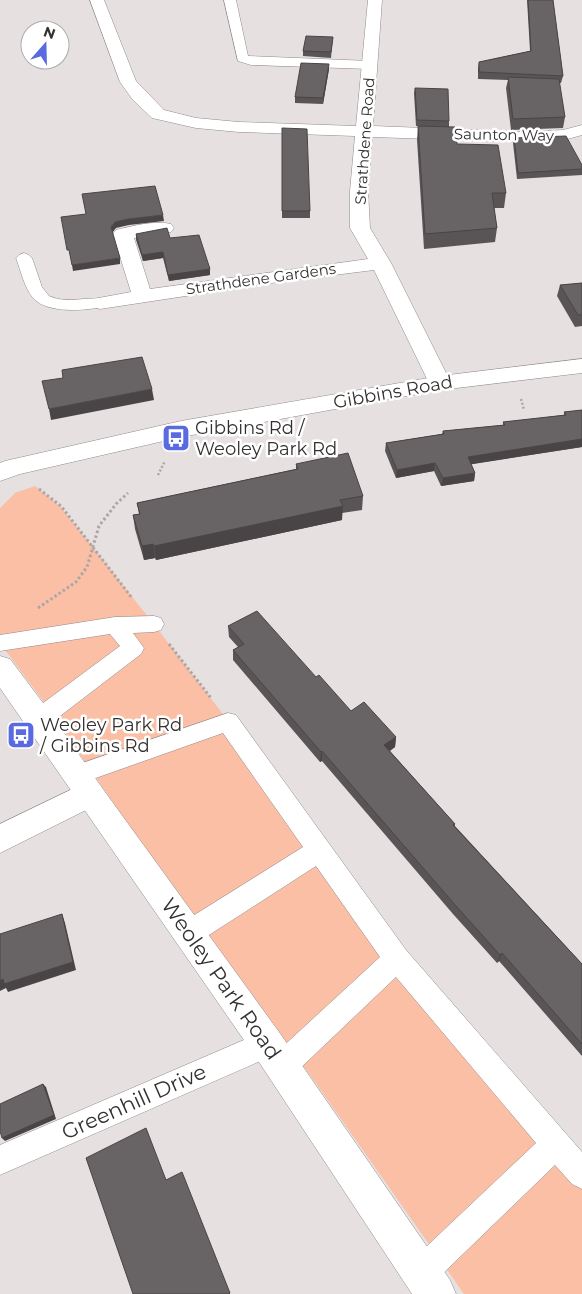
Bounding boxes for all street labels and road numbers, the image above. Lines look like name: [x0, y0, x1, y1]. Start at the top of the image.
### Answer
street label: Strathdene Road: [351, 77, 378, 205]
street label: Saunton Way: [454, 124, 555, 145]
street label: Strathdene Gardens: [185, 259, 337, 298]
street label: Gibbins Road: [332, 371, 454, 413]
street label: Weoley Park Road: [156, 893, 287, 1064]
street label: Greenhill Drive: [58, 1058, 210, 1145]

